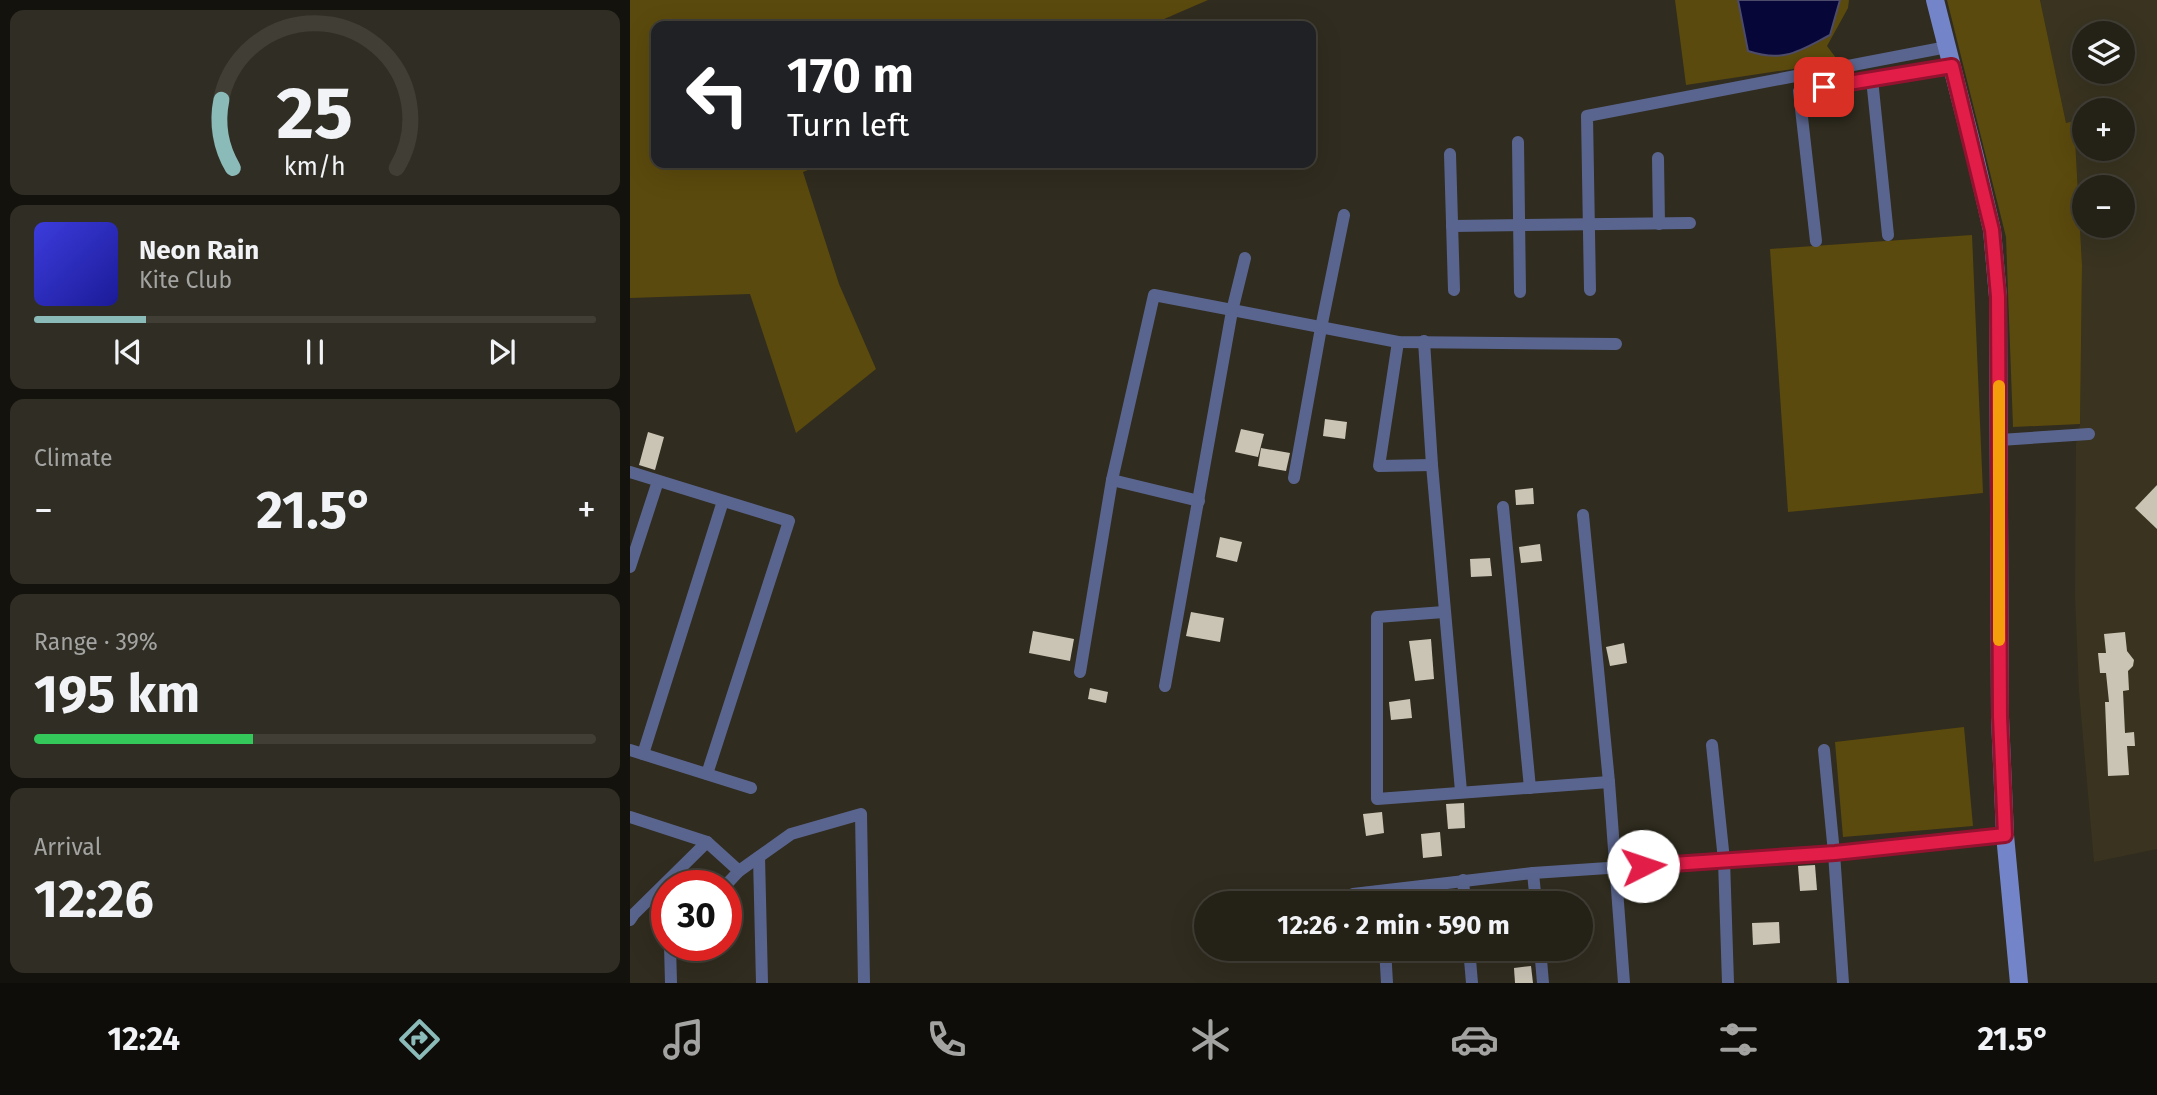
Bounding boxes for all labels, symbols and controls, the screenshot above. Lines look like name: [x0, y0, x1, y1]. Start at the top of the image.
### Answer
map controls: [2072, 21, 2135, 238]
button: layers: [2072, 21, 2135, 84]
text: 170 m: [787, 46, 914, 105]
icon: left: [672, 49, 763, 140]
pin: [1794, 57, 1854, 117]
icon: arrive: [1805, 68, 1843, 106]
text: 25: [277, 71, 353, 158]
button: +: [2072, 98, 2135, 161]
text: Turn left: [787, 106, 909, 144]
text: km/h: [284, 152, 346, 182]
button: −: [2072, 175, 2135, 238]
text: Neon Rain: [139, 235, 259, 266]
text: Kite Club: [139, 266, 232, 294]
icon: previous: [109, 333, 147, 371]
icon: pause: [296, 333, 334, 371]
icon: next: [483, 333, 521, 371]
text: Climate: [34, 444, 113, 472]
text: 21.5°: [256, 479, 374, 542]
text: −: [34, 487, 53, 533]
text: +: [577, 487, 596, 533]
text: Range · 39%: [34, 628, 158, 656]
text: 195 km: [34, 663, 200, 726]
position arrow: [1606, 829, 1680, 903]
text: Arrival: [34, 833, 101, 861]
text: 12:26: [34, 868, 154, 931]
speed limit sign: 30: [651, 870, 742, 961]
text: 12:26 · 2 min · 590 m: [1277, 910, 1510, 941]
icon: directions: [395, 1015, 444, 1064]
icon: music: [659, 1015, 708, 1064]
icon: phone: [922, 1015, 971, 1064]
icon: climate: [1186, 1015, 1235, 1064]
icon: car: [1450, 1015, 1499, 1064]
icon: filters: [1714, 1015, 1763, 1064]
text: 12:24: [107, 1020, 180, 1058]
text: 21.5°: [1977, 1020, 2050, 1058]

